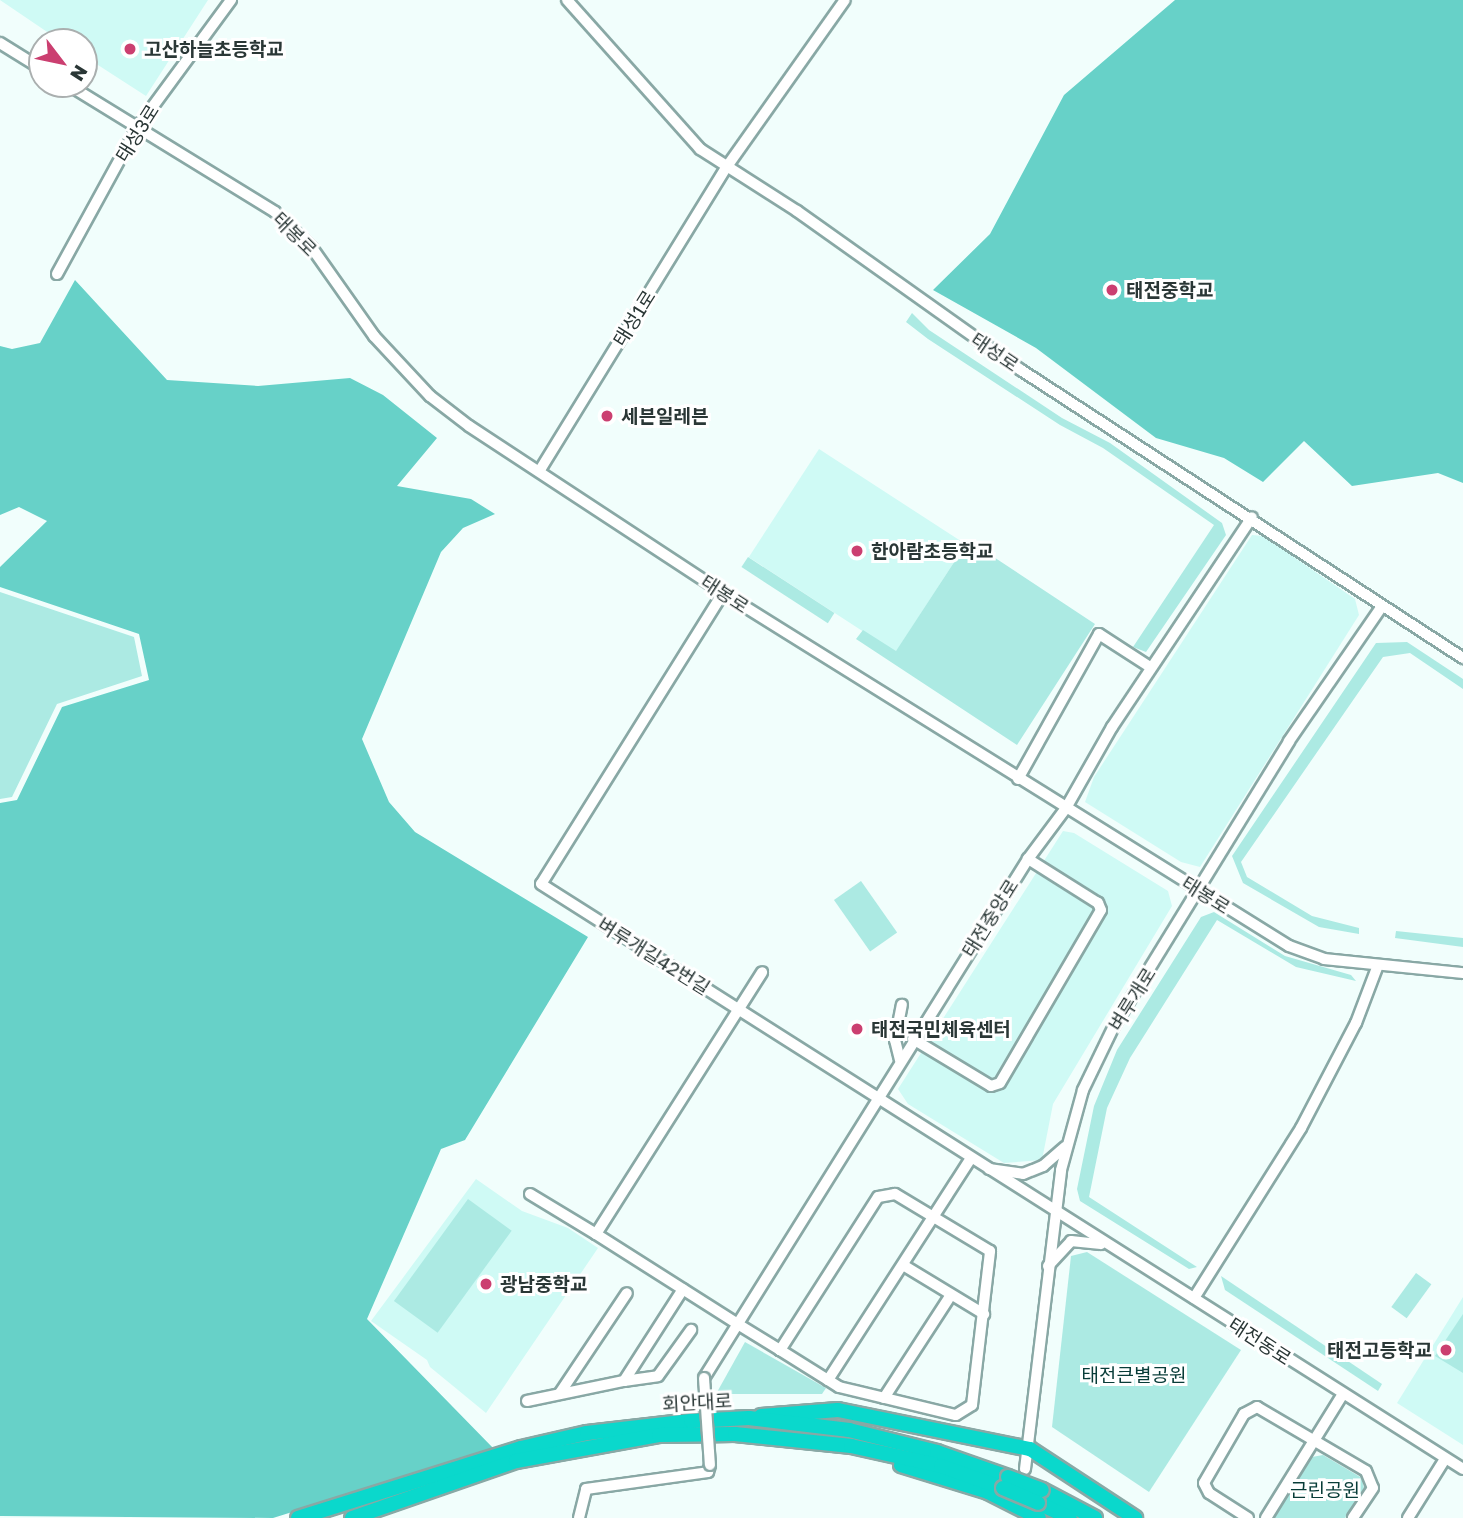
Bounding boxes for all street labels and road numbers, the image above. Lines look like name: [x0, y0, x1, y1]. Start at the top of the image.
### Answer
street label: 태성3로: [110, 100, 164, 166]
street label: 태봉로: [268, 207, 322, 261]
street label: 태성1로: [608, 286, 660, 350]
street label: 태성로: [967, 328, 1023, 376]
street label: 태봉로: [697, 570, 753, 618]
street label: 태봉로: [1178, 871, 1234, 919]
street label: 태전중앙로: [957, 875, 1023, 961]
street label: 벼루개길42번길: [594, 913, 714, 999]
street label: 벼루개로: [1104, 963, 1160, 1035]
street label: 태전동로: [1224, 1312, 1296, 1370]
street label: 회안대로: [661, 1389, 733, 1415]

